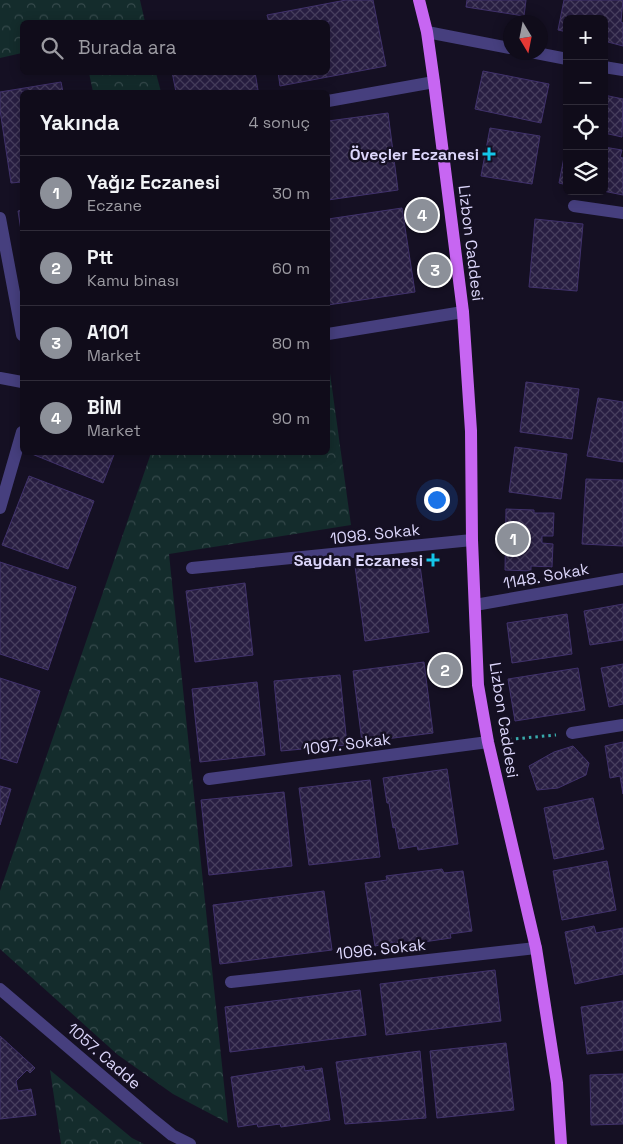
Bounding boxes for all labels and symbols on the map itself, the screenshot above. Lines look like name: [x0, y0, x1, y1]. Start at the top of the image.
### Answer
north arrow: [503, 15, 548, 60]
place label: Öveçler Eczanesi: [350, 144, 479, 165]
marker: Öveçler Eczanesi: [483, 148, 495, 160]
street label: Lizbon Caddesi: [453, 184, 489, 302]
pin: 4: [406, 196, 438, 234]
pin: 3: [419, 251, 451, 289]
your location: [424, 487, 450, 513]
street label: 1098. Sokak: [329, 519, 421, 549]
pin: 1: [497, 520, 529, 558]
place label: Saydan Eczanesi: [294, 550, 423, 571]
marker: Saydan Eczanesi: [427, 554, 439, 566]
street label: 1148. Sokak: [501, 558, 591, 594]
pin: 2: [429, 651, 461, 689]
street label: Lizbon Caddesi: [484, 661, 524, 779]
street label: 1097. Sokak: [302, 728, 392, 760]
street label: 1096. Sokak: [335, 934, 427, 964]
street label: 1057. Cadde: [63, 1018, 145, 1094]

